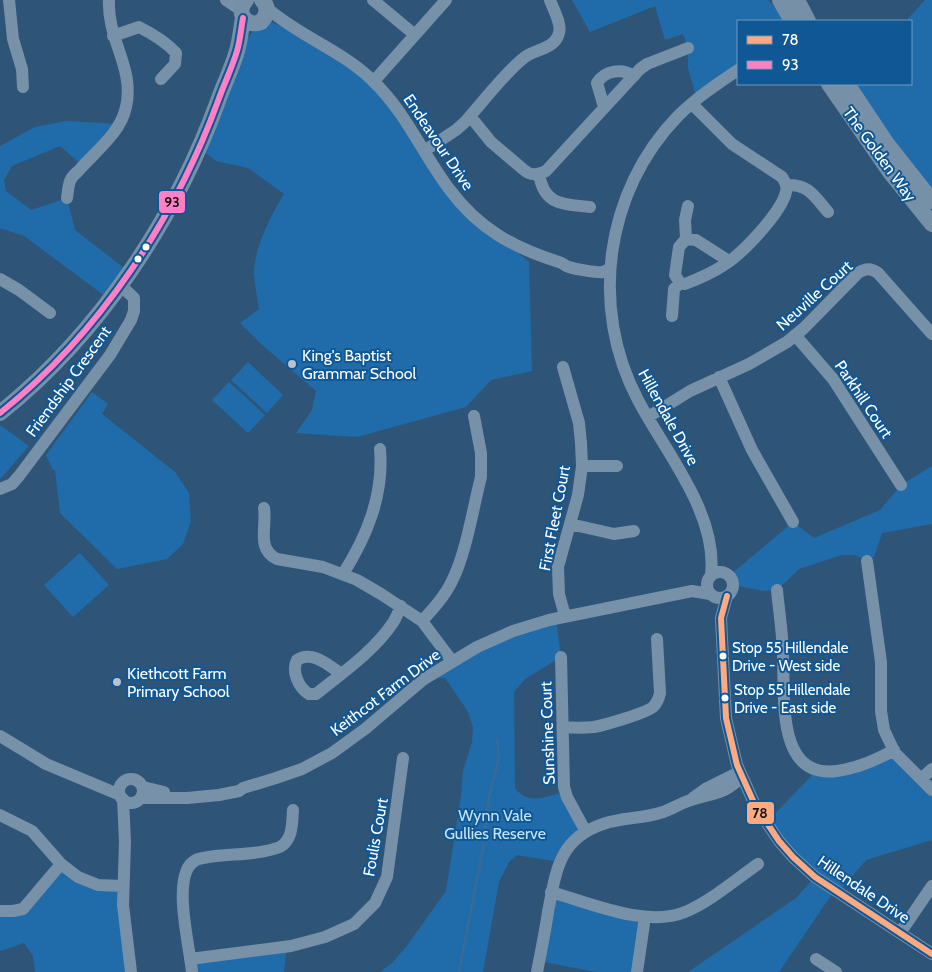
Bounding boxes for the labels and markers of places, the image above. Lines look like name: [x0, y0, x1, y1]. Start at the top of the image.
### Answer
unlabelled marker: [141, 242, 151, 252]
unlabelled marker: [133, 254, 143, 264]
place label: King's Baptist Grammar School: [302, 346, 417, 383]
marker: King's Baptist Grammar School: [286, 358, 298, 370]
place label: Stop 55 Hillendale Drive - West side: [732, 639, 849, 675]
marker: Stop 55 Hillendale Drive - West side: [718, 651, 728, 661]
place label: Kiethcott Farm Primary School: [127, 664, 230, 701]
marker: Kiethcott Farm Primary School: [111, 676, 123, 688]
place label: Stop 55 Hillendale Drive - East side: [734, 681, 851, 717]
marker: Stop 55 Hillendale Drive - East side: [720, 693, 730, 703]

